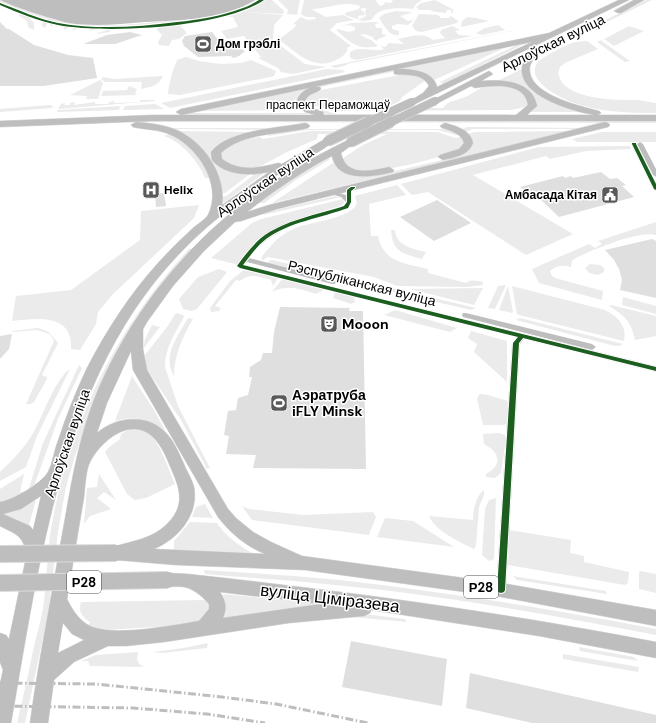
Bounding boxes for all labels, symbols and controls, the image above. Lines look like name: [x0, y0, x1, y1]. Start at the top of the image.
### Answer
street label: Арлоўская вуліца: [498, 10, 608, 76]
sports icon: Дом грэблі: [193, 34, 213, 54]
place label: Дом грэблі: [216, 36, 280, 52]
street label: праспект Пераможцаў: [266, 97, 390, 113]
street label: Арлоўская вуліца: [213, 143, 317, 221]
hospital icon: Helix: [141, 180, 161, 200]
place label: Helix: [164, 182, 193, 198]
public building icon: Амбасада Кітая: [600, 185, 620, 205]
place label: Амбасада Кітая: [505, 187, 597, 203]
street label: Рэспубліканская вуліца: [286, 256, 438, 310]
theatre icon: Mooon: [319, 314, 339, 334]
place label: Mooon: [342, 315, 389, 333]
street label: Арлоўская вуліца: [40, 386, 94, 499]
place label: Аэратруба iFLY Minsk: [292, 386, 366, 420]
sports icon: Аэратруба iFLY Minsk: [269, 393, 289, 413]
road number: Р28: [67, 571, 101, 593]
road number: Р28: [464, 576, 498, 598]
street label: вуліца Ціміразева: [259, 579, 401, 618]

